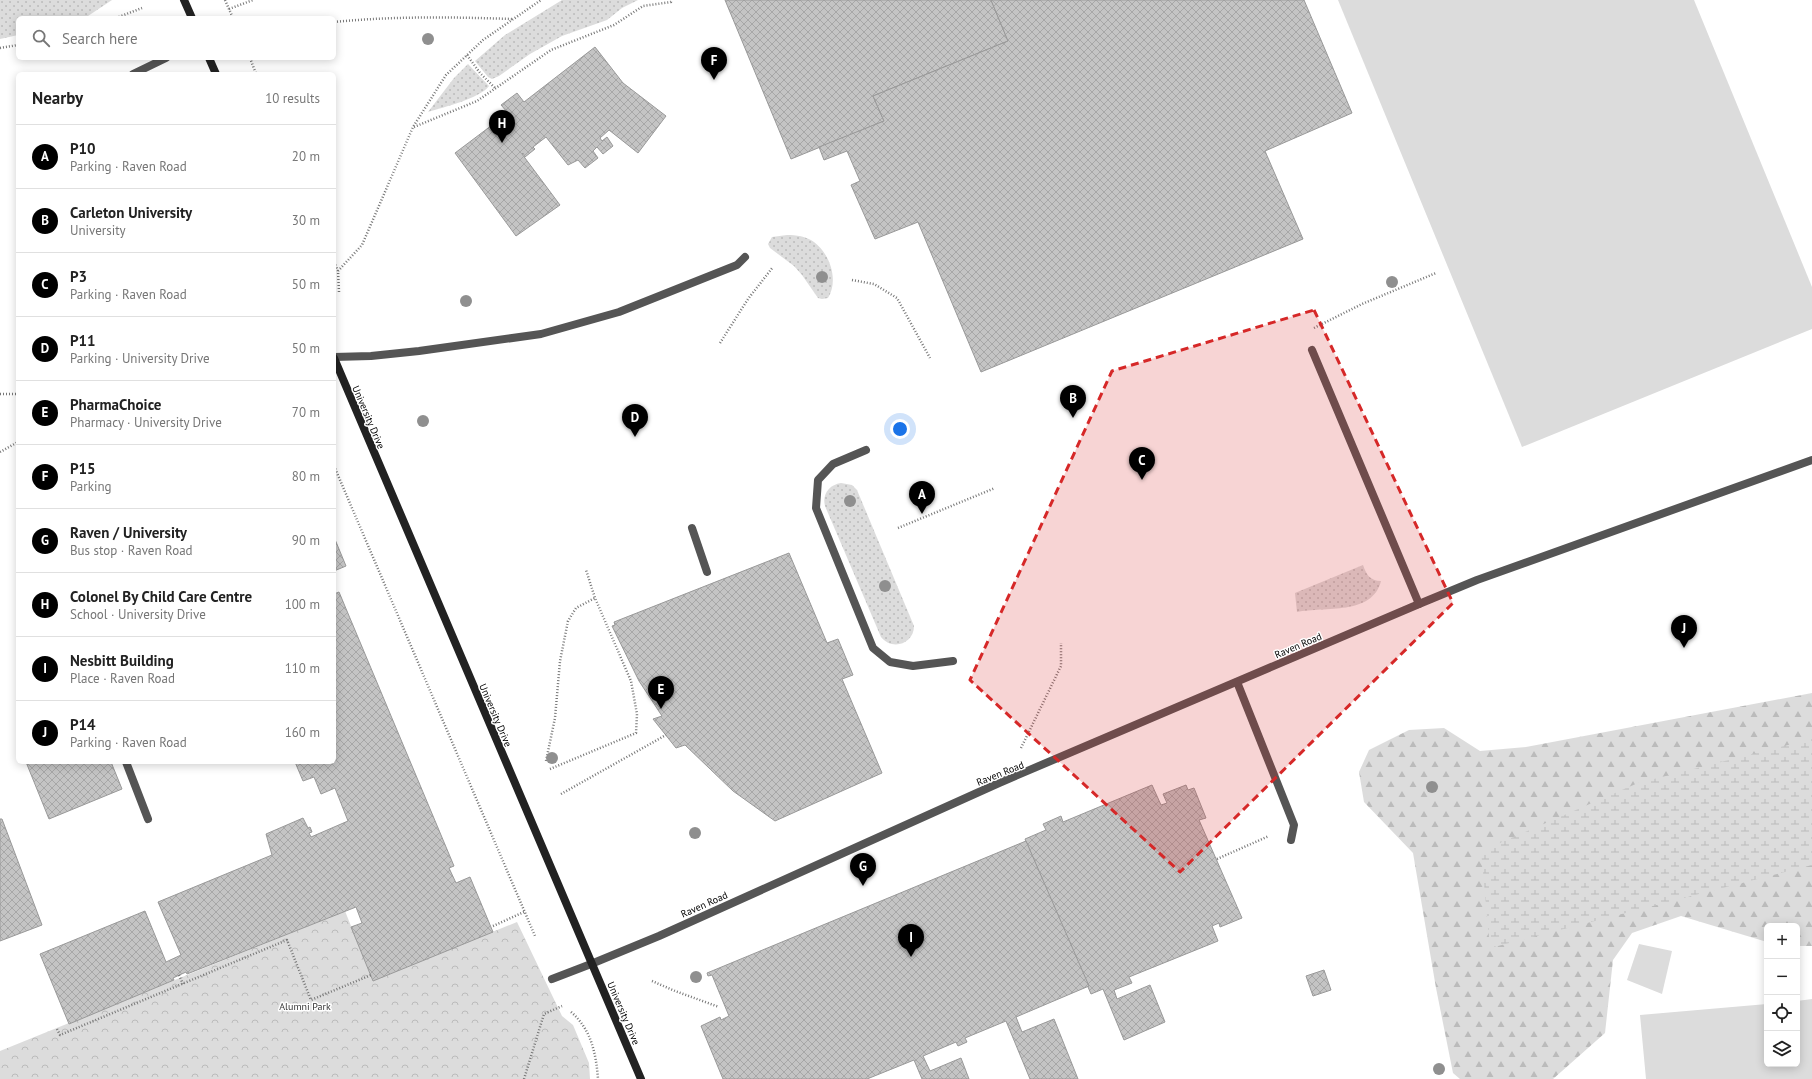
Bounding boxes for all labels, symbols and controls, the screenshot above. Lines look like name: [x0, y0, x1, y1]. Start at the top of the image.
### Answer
search box: [16, 16, 336, 60]
icon: search: [30, 27, 52, 49]
text: Search here: [62, 29, 138, 48]
pin: F: [701, 47, 727, 80]
text: Nearby: [32, 87, 83, 109]
text: 10 results: [265, 90, 320, 107]
pin: H: [489, 110, 515, 143]
text: P10: [70, 139, 96, 158]
text: A: [41, 148, 49, 165]
text: 20 m: [292, 148, 320, 165]
text: Parking · Raven Road: [70, 158, 187, 175]
text: Carleton University: [70, 203, 192, 222]
text: B: [41, 212, 49, 229]
text: 30 m: [292, 212, 320, 229]
text: University: [70, 222, 126, 239]
text: P3: [70, 267, 87, 286]
text: C: [41, 276, 49, 293]
text: 50 m: [292, 276, 320, 293]
text: Parking · Raven Road: [70, 286, 187, 303]
text: P11: [70, 331, 96, 350]
text: D: [41, 340, 49, 357]
text: 50 m: [292, 340, 320, 357]
text: Parking · University Drive: [70, 350, 210, 367]
street label: University Drive: [349, 384, 388, 451]
pin: B: [1060, 385, 1086, 418]
text: PharmaChoice: [70, 395, 162, 414]
text: E: [42, 404, 48, 421]
text: 70 m: [292, 404, 320, 421]
pin: D: [622, 404, 648, 437]
text: Pharmacy · University Drive: [70, 414, 222, 431]
your location: [890, 419, 910, 439]
pin: C: [1129, 447, 1155, 480]
text: P15: [70, 459, 96, 478]
text: F: [42, 468, 48, 485]
text: 80 m: [292, 468, 320, 485]
text: Parking: [70, 478, 111, 495]
pin: A: [909, 481, 935, 514]
text: Raven / University: [70, 523, 187, 542]
text: G: [41, 532, 49, 549]
text: 90 m: [292, 532, 320, 549]
text: Bus stop · Raven Road: [70, 542, 193, 559]
text: Colonel By Child Care Centre: [70, 587, 252, 606]
text: H: [41, 596, 49, 613]
text: 100 m: [285, 596, 320, 613]
text: School · University Drive: [70, 606, 206, 623]
pin: J: [1671, 615, 1697, 648]
street label: Raven Road: [1273, 630, 1324, 661]
text: Nesbitt Building: [70, 651, 174, 670]
text: I: [43, 660, 47, 677]
text: 110 m: [285, 660, 320, 677]
text: Place · Raven Road: [70, 670, 175, 687]
pin: E: [648, 676, 674, 709]
street label: University Drive: [476, 682, 515, 749]
text: P14: [70, 715, 96, 734]
text: J: [43, 724, 47, 741]
text: 160 m: [285, 724, 320, 741]
text: Parking · Raven Road: [70, 734, 187, 751]
street label: Raven Road: [975, 758, 1026, 789]
pin: G: [850, 853, 876, 886]
street label: Raven Road: [679, 888, 730, 921]
map controls: [1764, 923, 1800, 1067]
button: +: [1764, 923, 1800, 959]
pin: I: [898, 924, 924, 957]
button: −: [1764, 959, 1800, 995]
street label: University Drive: [604, 980, 643, 1047]
button: locate: [1764, 995, 1800, 1031]
park label: Alumni Park: [279, 1000, 331, 1013]
button: layers: [1764, 1031, 1800, 1067]

